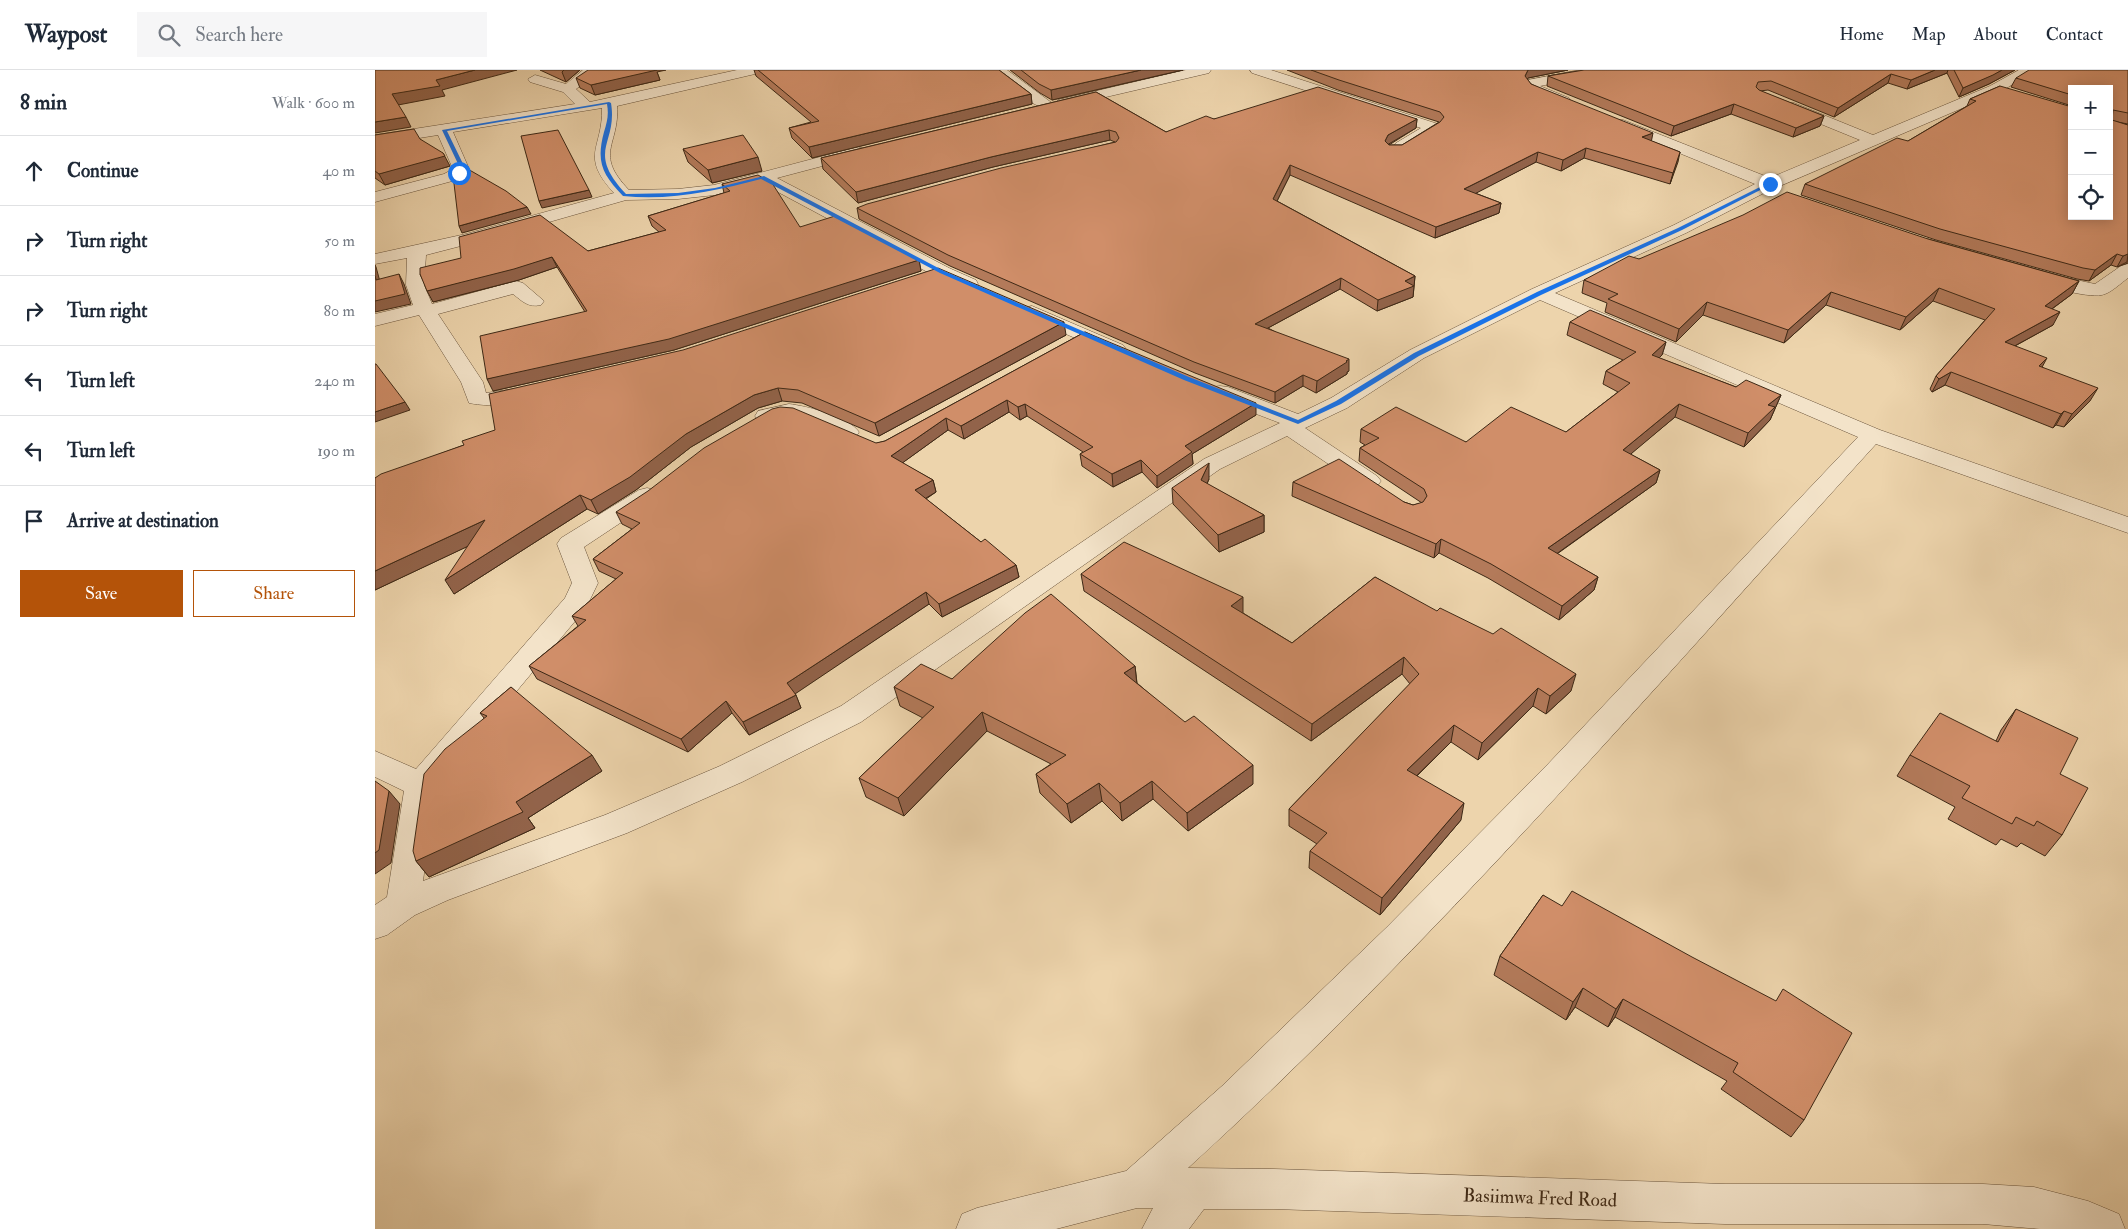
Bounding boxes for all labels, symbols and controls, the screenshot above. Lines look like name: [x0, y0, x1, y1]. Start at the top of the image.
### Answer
search box: [137, 12, 487, 57]
text: Waypost: [25, 19, 107, 50]
icon: search: [155, 21, 183, 49]
text: Search here: [195, 23, 283, 47]
text: Home: [1839, 23, 1884, 46]
text: Map: [1912, 23, 1946, 46]
text: About: [1974, 23, 2018, 46]
text: Contact: [2046, 23, 2103, 46]
map controls: [2068, 85, 2113, 220]
button: +: [2068, 85, 2113, 130]
text: 8 min: [20, 89, 67, 116]
text: Walk · 600 m: [272, 93, 355, 113]
button: −: [2068, 130, 2113, 175]
icon: ahead: [20, 157, 48, 185]
text: Continue: [67, 159, 138, 183]
text: 40 m: [322, 161, 355, 181]
route start: [448, 162, 471, 185]
route end: [1759, 173, 1782, 196]
button: locate: [2068, 175, 2113, 220]
icon: right: [20, 227, 48, 255]
text: Turn right: [67, 229, 147, 253]
text: 50 m: [324, 231, 355, 251]
icon: right: [20, 297, 48, 325]
text: Turn right: [67, 299, 147, 323]
text: 80 m: [324, 301, 355, 321]
icon: left: [20, 367, 48, 395]
text: Turn left: [67, 369, 135, 393]
text: 240 m: [314, 371, 355, 391]
icon: left: [20, 437, 48, 465]
text: Turn left: [67, 439, 135, 463]
text: 190 m: [317, 441, 355, 461]
icon: arrive: [20, 507, 48, 535]
text: Arrive at destination: [67, 509, 219, 533]
button: Save: [20, 570, 183, 617]
button: Share: [193, 570, 355, 617]
street label: Basiimwa Fred Road: [1462, 1183, 1618, 1213]

